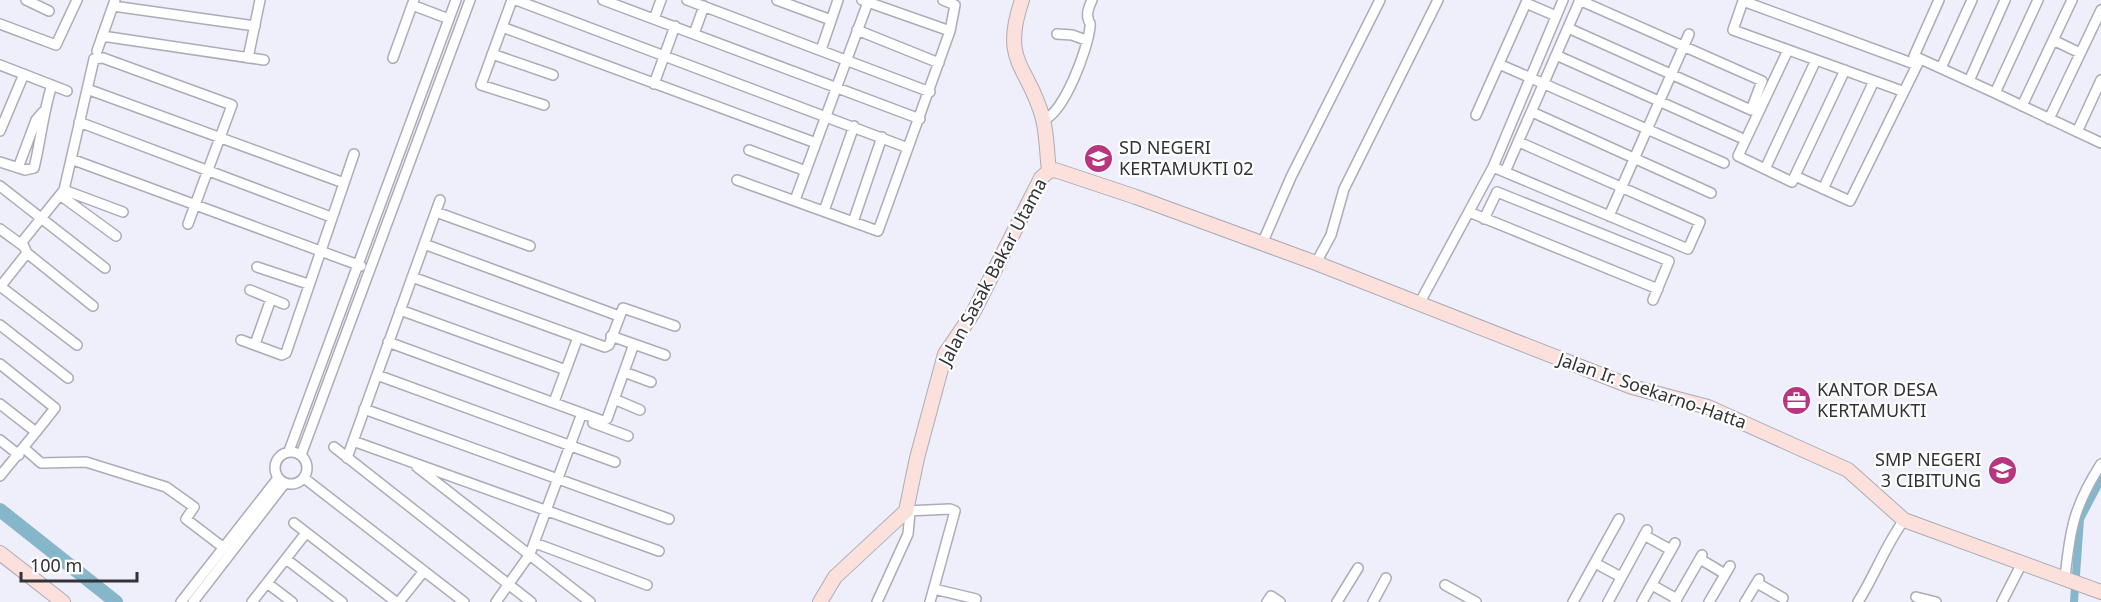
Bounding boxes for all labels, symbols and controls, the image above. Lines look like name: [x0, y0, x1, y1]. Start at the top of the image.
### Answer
place label: SD NEGERI KERTAMUKTI 02: [1119, 135, 1254, 180]
school or university icon: SD NEGERI KERTAMUKTI 02: [1082, 142, 1114, 174]
street label: Jalan Sasak Bakar Utama: [932, 174, 1052, 371]
street label: Jalan Ir. Soekarno-Hatta: [1553, 346, 1750, 434]
place label: KANTOR DESA KERTAMUKTI: [1817, 377, 1938, 422]
office icon: KANTOR DESA KERTAMUKTI: [1780, 384, 1812, 416]
place label: SMP NEGERI 3 CIBITUNG: [1875, 447, 1981, 492]
school or university icon: SMP NEGERI 3 CIBITUNG: [1986, 454, 2018, 486]
scale bar: [21, 545, 136, 583]
text: 100 m: [30, 553, 82, 577]

